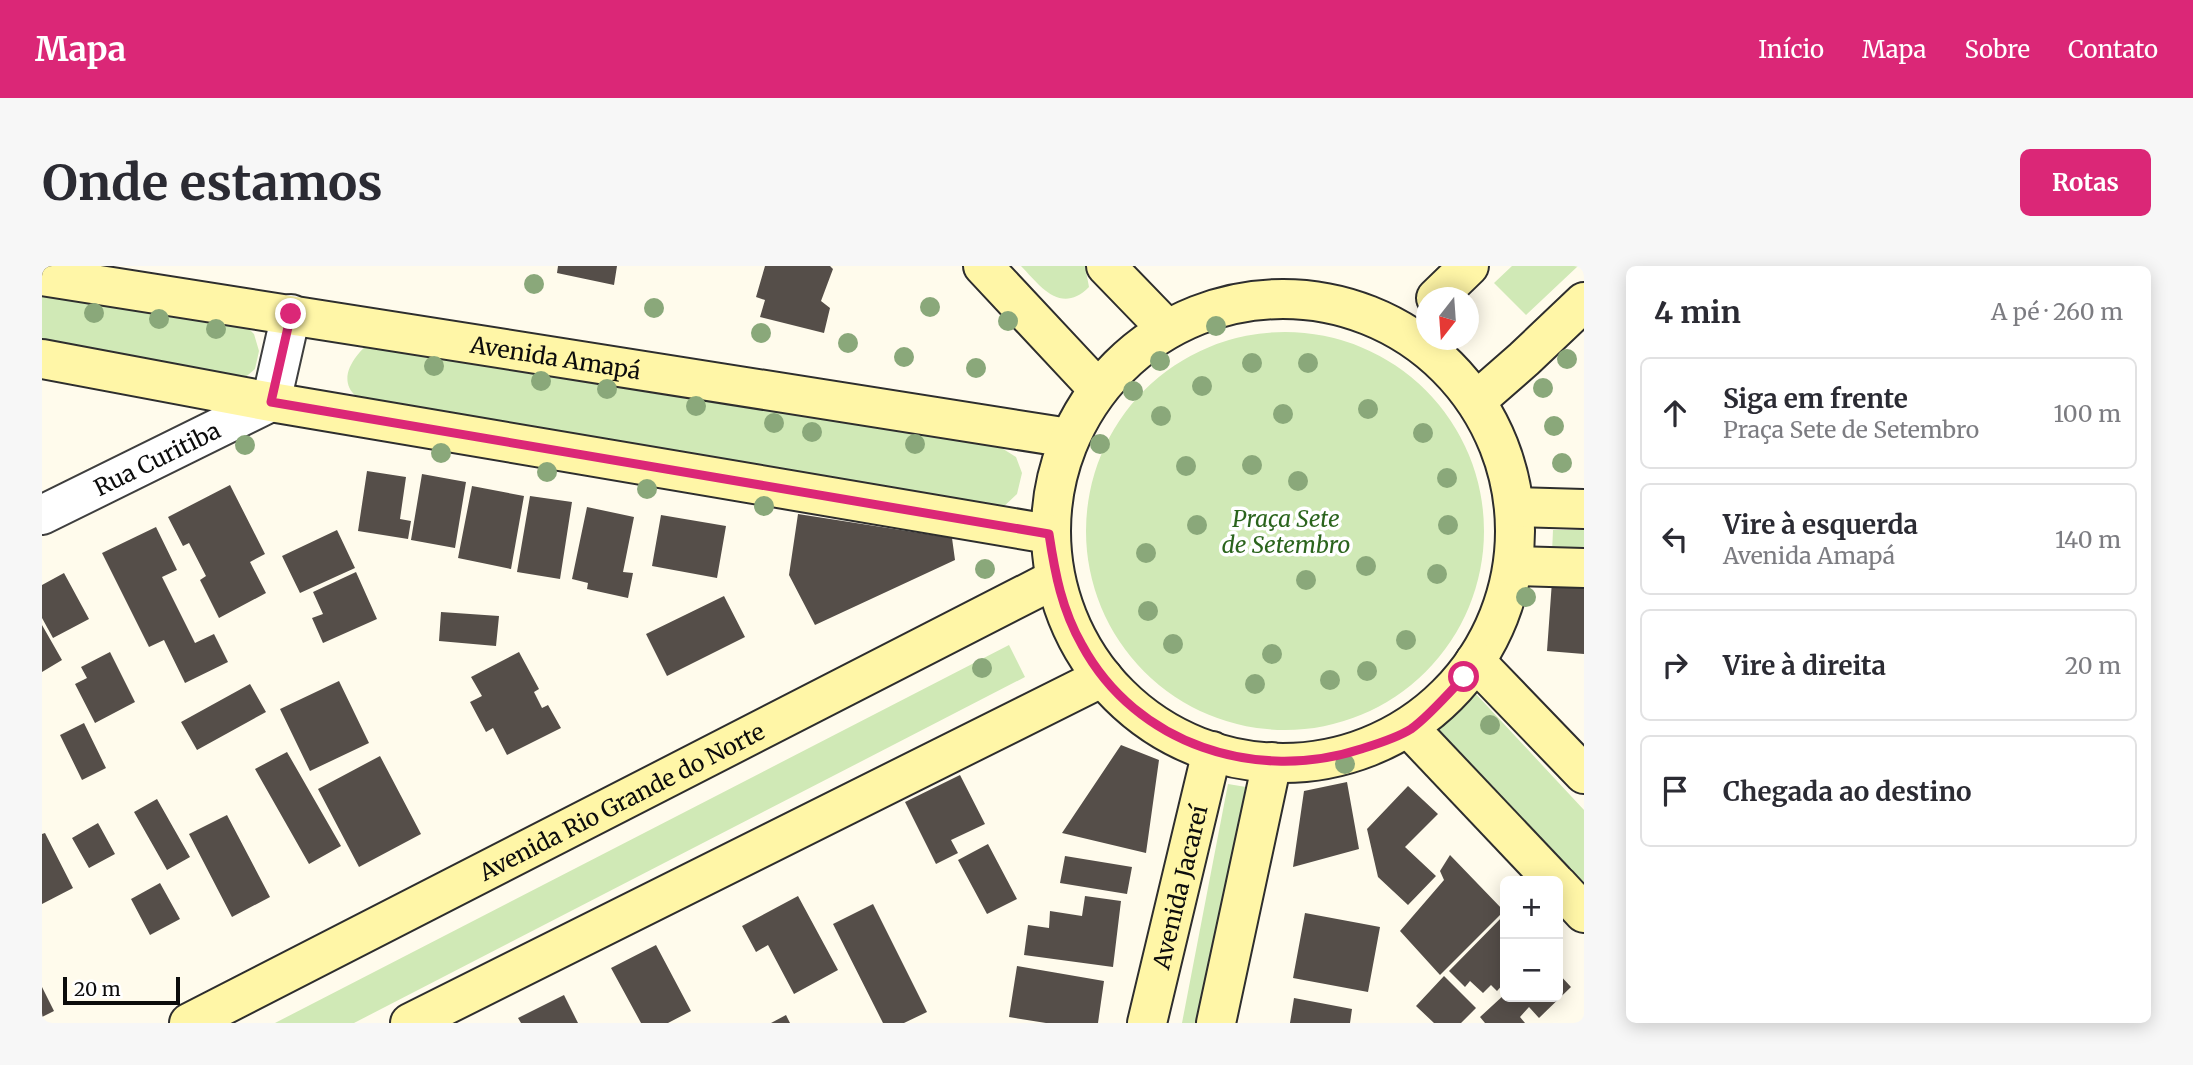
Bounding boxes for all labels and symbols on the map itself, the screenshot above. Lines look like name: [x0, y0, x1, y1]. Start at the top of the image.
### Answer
north arrow: [1416, 287, 1479, 350]
route end: [275, 298, 306, 329]
street label: Avenida Amapá: [467, 329, 643, 385]
street label: Rua Curitiba: [89, 415, 225, 502]
park label: Praça Sete de Setembro: [1222, 504, 1350, 559]
route start: [1448, 661, 1479, 692]
street label: Avenida Rio Grande do Norte: [473, 716, 769, 887]
street label: Avenida Jacareí: [1146, 801, 1213, 973]
scale bar: [63, 974, 180, 1006]

